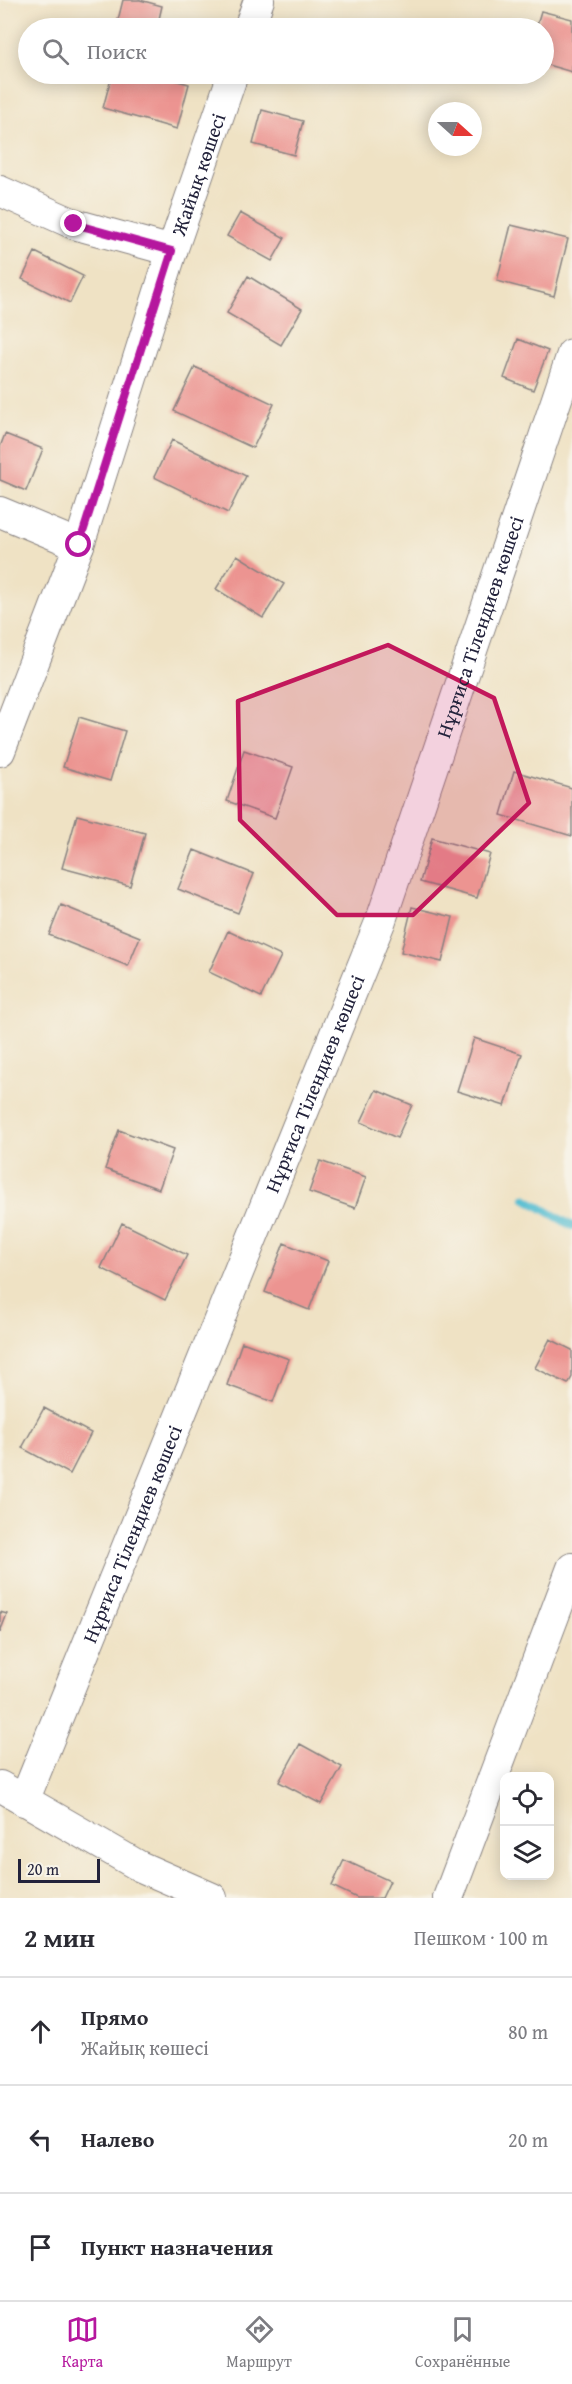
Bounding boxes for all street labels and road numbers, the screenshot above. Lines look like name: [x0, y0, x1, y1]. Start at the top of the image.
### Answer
street label: Жайық көшесі: [163, 109, 233, 240]
street label: Нұрғиса Тілендиев көшесі: [429, 511, 531, 742]
street label: Нұрғиса Тілендиев көшесі: [257, 970, 372, 1197]
street label: Нұрғиса Тілендиев көшесі: [75, 1420, 189, 1647]

